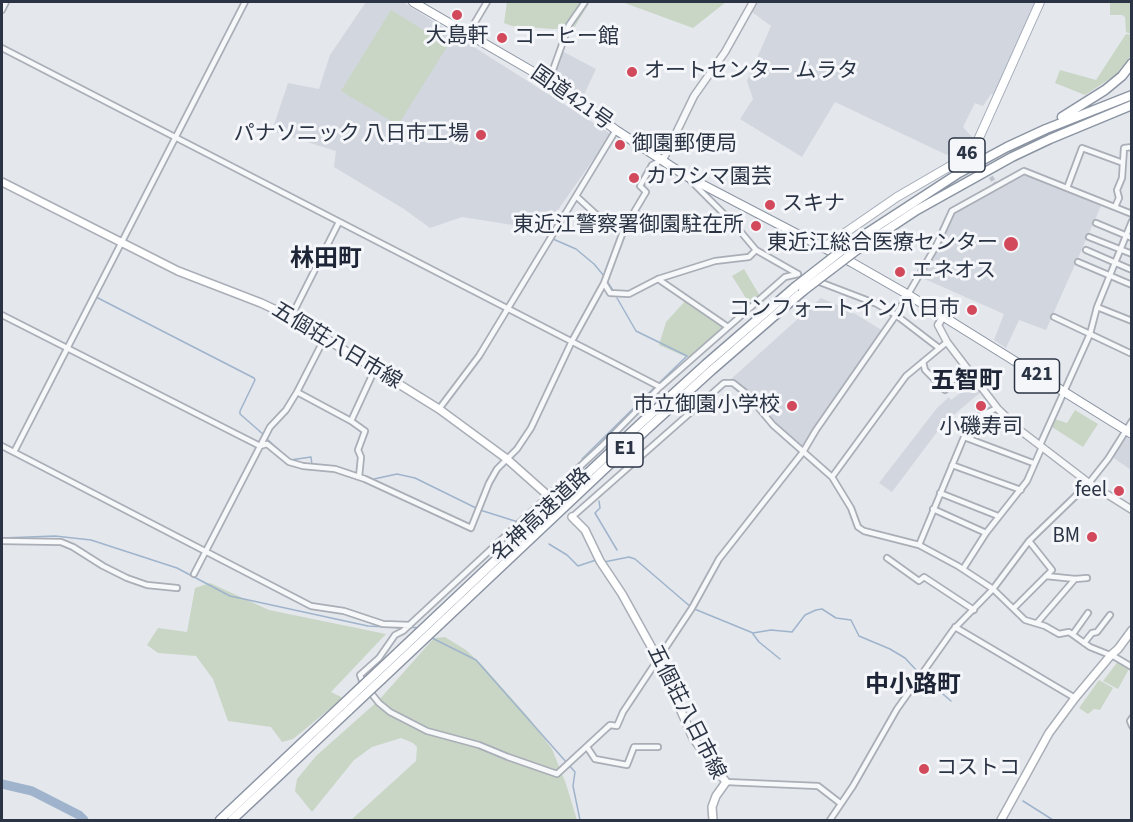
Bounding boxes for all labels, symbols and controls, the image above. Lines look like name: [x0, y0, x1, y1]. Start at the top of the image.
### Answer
marker: 大島軒: [450, 8, 464, 22]
place label: 大島軒: [426, 24, 488, 50]
place label: コーヒー館: [514, 25, 619, 51]
marker: コーヒー館: [495, 31, 509, 45]
place label: オートセンター ムラタ: [644, 59, 858, 85]
street label: 国道421号: [525, 62, 617, 136]
marker: オートセンター ムラタ: [625, 65, 639, 79]
place label: パナソニック 八日市工場: [234, 122, 469, 148]
marker: パナソニック 八日市工場: [474, 128, 488, 142]
place label: 御園郵便局: [632, 132, 737, 158]
marker: 御園郵便局: [613, 138, 627, 152]
road number: 46: [949, 138, 985, 172]
place label: カワシマ園芸: [646, 165, 772, 191]
marker: カワシマ園芸: [627, 171, 641, 185]
place label: スキナ: [782, 192, 845, 218]
marker: スキナ: [763, 198, 777, 212]
place label: 東近江警察署御園駐在所: [513, 213, 744, 239]
marker: 東近江警察署御園駐在所: [749, 219, 763, 233]
place label: 東近江総合医療センター: [767, 231, 998, 257]
marker: 東近江総合医療センター: [1002, 235, 1020, 253]
district label: 林田町: [290, 247, 362, 275]
place label: エネオス: [912, 259, 996, 285]
marker: エネオス: [893, 265, 907, 279]
place label: コンフォートイン八日市: [729, 297, 960, 323]
street label: 五個荘八日市線: [267, 298, 405, 396]
marker: コンフォートイン八日市: [965, 303, 979, 317]
road number: 421: [1014, 359, 1060, 393]
district label: 五智町: [931, 369, 1003, 397]
place label: 市立御園小学校: [633, 393, 780, 419]
marker: 市立御園小学校: [785, 399, 799, 413]
marker: 小磯寿司: [974, 399, 988, 413]
place label: 小磯寿司: [939, 415, 1023, 441]
road number: E1: [607, 433, 643, 467]
street label: 名神高速道路: [487, 464, 597, 568]
place label: feel: [1075, 478, 1107, 504]
marker: feel: [1112, 484, 1126, 498]
place label: BM: [1052, 524, 1080, 550]
marker: BM: [1085, 530, 1099, 544]
street label: 五個荘八日市線: [640, 642, 730, 784]
district label: 中小路町: [865, 673, 961, 701]
place label: コストコ: [936, 756, 1020, 782]
marker: コストコ: [917, 762, 931, 776]

